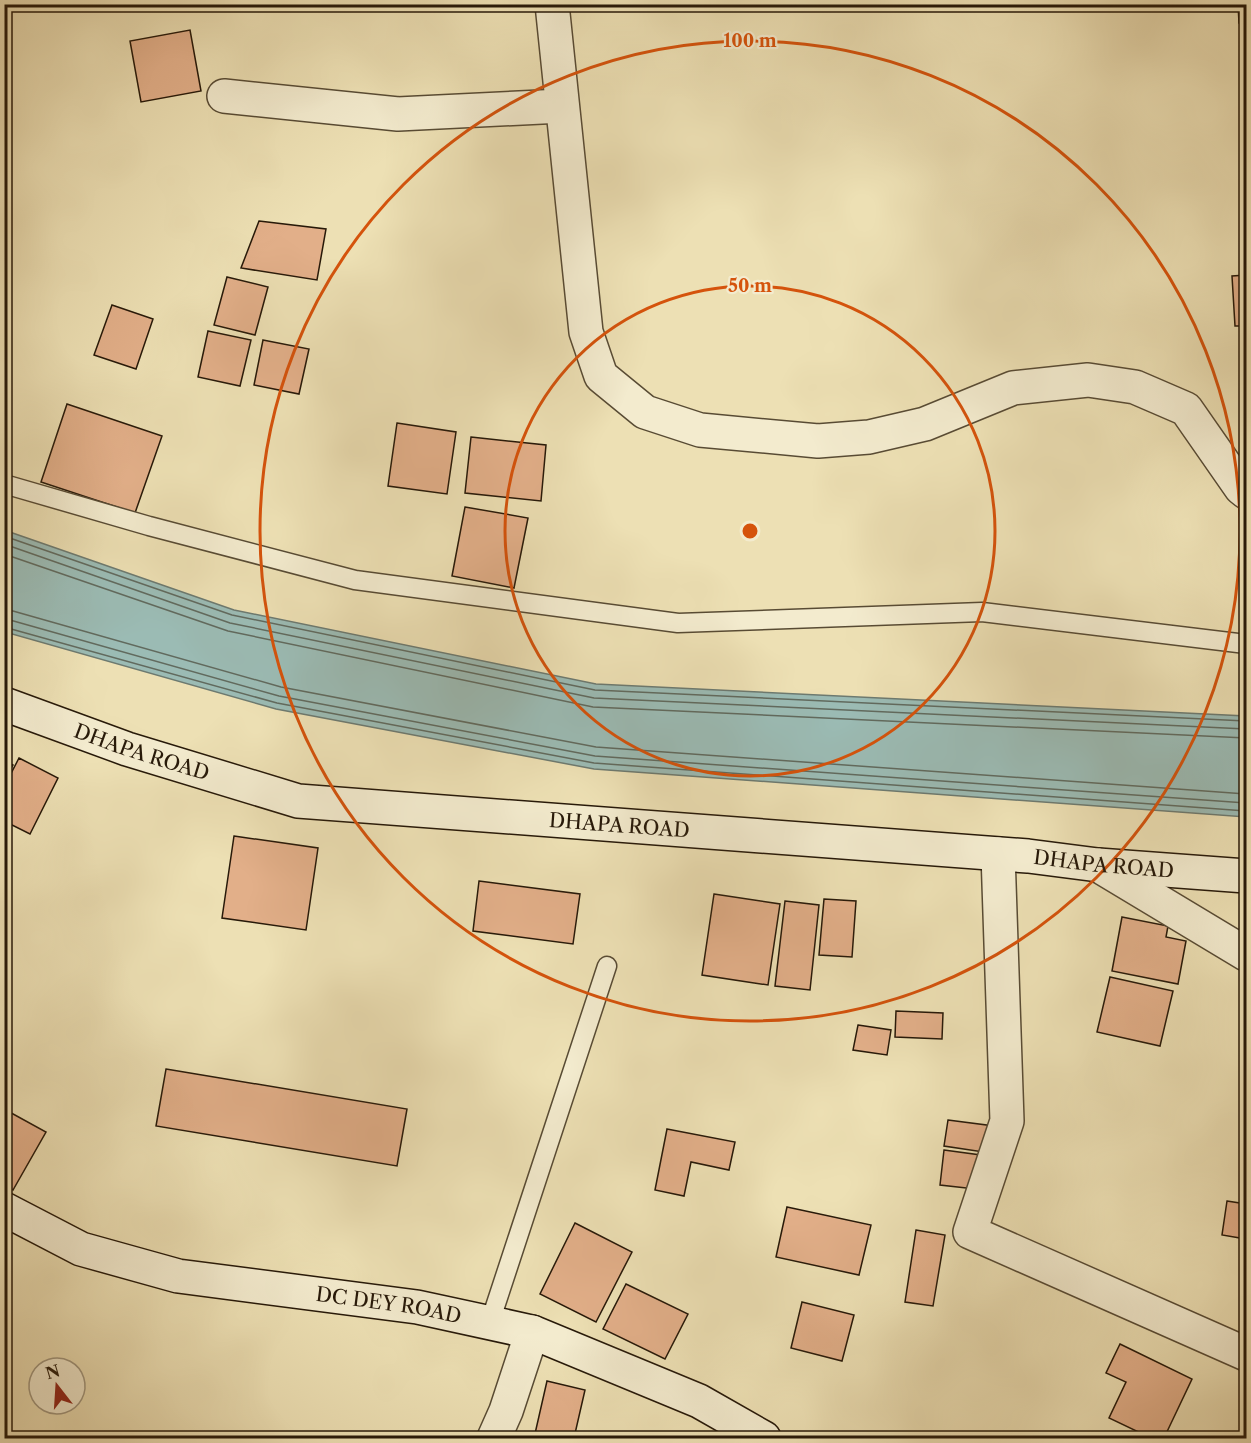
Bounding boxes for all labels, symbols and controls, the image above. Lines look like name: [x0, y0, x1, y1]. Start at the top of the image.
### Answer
text: 100 m: [723, 30, 777, 52]
text: 50 m: [728, 275, 772, 297]
centre of rings: [740, 521, 760, 541]
street label: DHAPA ROAD: [71, 719, 212, 785]
street label: DHAPA ROAD: [548, 808, 691, 842]
street label: DHAPA ROAD: [1032, 845, 1175, 883]
street label: DC DEY ROAD: [314, 1282, 464, 1328]
north arrow: [27, 1356, 87, 1416]
text: N: [43, 1360, 62, 1383]

